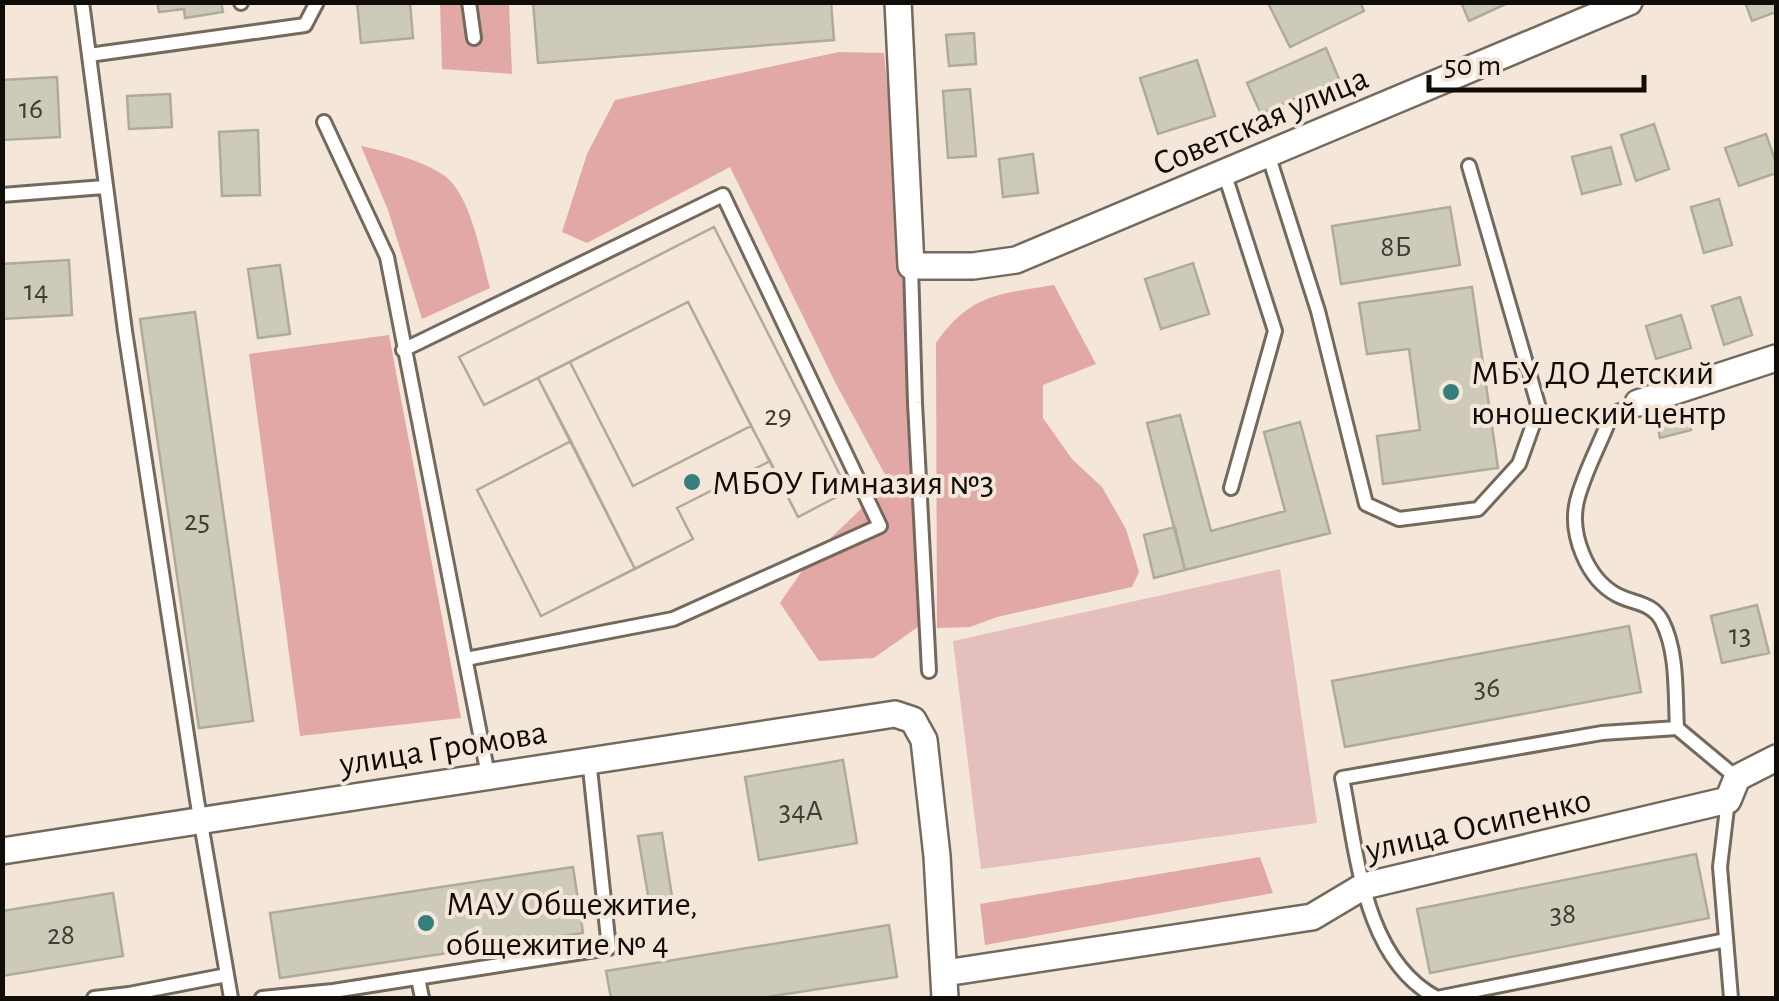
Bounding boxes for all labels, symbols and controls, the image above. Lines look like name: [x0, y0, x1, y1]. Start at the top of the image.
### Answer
scale bar: [1429, 30, 1644, 92]
text: 50 m: [1444, 51, 1501, 81]
street label: Советская улица: [1148, 60, 1373, 182]
house number: 16: [19, 94, 43, 124]
house number: 8Б: [1380, 232, 1412, 262]
house number: 14: [24, 276, 48, 306]
place label: МБУ ДО Детский юношеский центр: [1471, 356, 1726, 431]
marker: МБУ ДО Детский юношеский центр: [1440, 381, 1462, 403]
house number: 29: [764, 401, 792, 431]
place label: МБОУ Гимназия №3: [712, 466, 994, 501]
marker: МБОУ Гимназия №3: [681, 471, 703, 493]
house number: 25: [184, 506, 210, 536]
house number: 13: [1729, 620, 1751, 650]
house number: 36: [1474, 673, 1500, 703]
street label: улица Громова: [336, 715, 549, 782]
street label: улица Осипенко: [1361, 783, 1594, 869]
house number: 34А: [779, 796, 823, 826]
place label: МАУ Общежитие, общежитие № 4: [446, 887, 698, 962]
house number: 38: [1550, 899, 1576, 929]
marker: МАУ Общежитие, общежитие № 4: [415, 912, 437, 934]
house number: 28: [47, 920, 75, 950]

